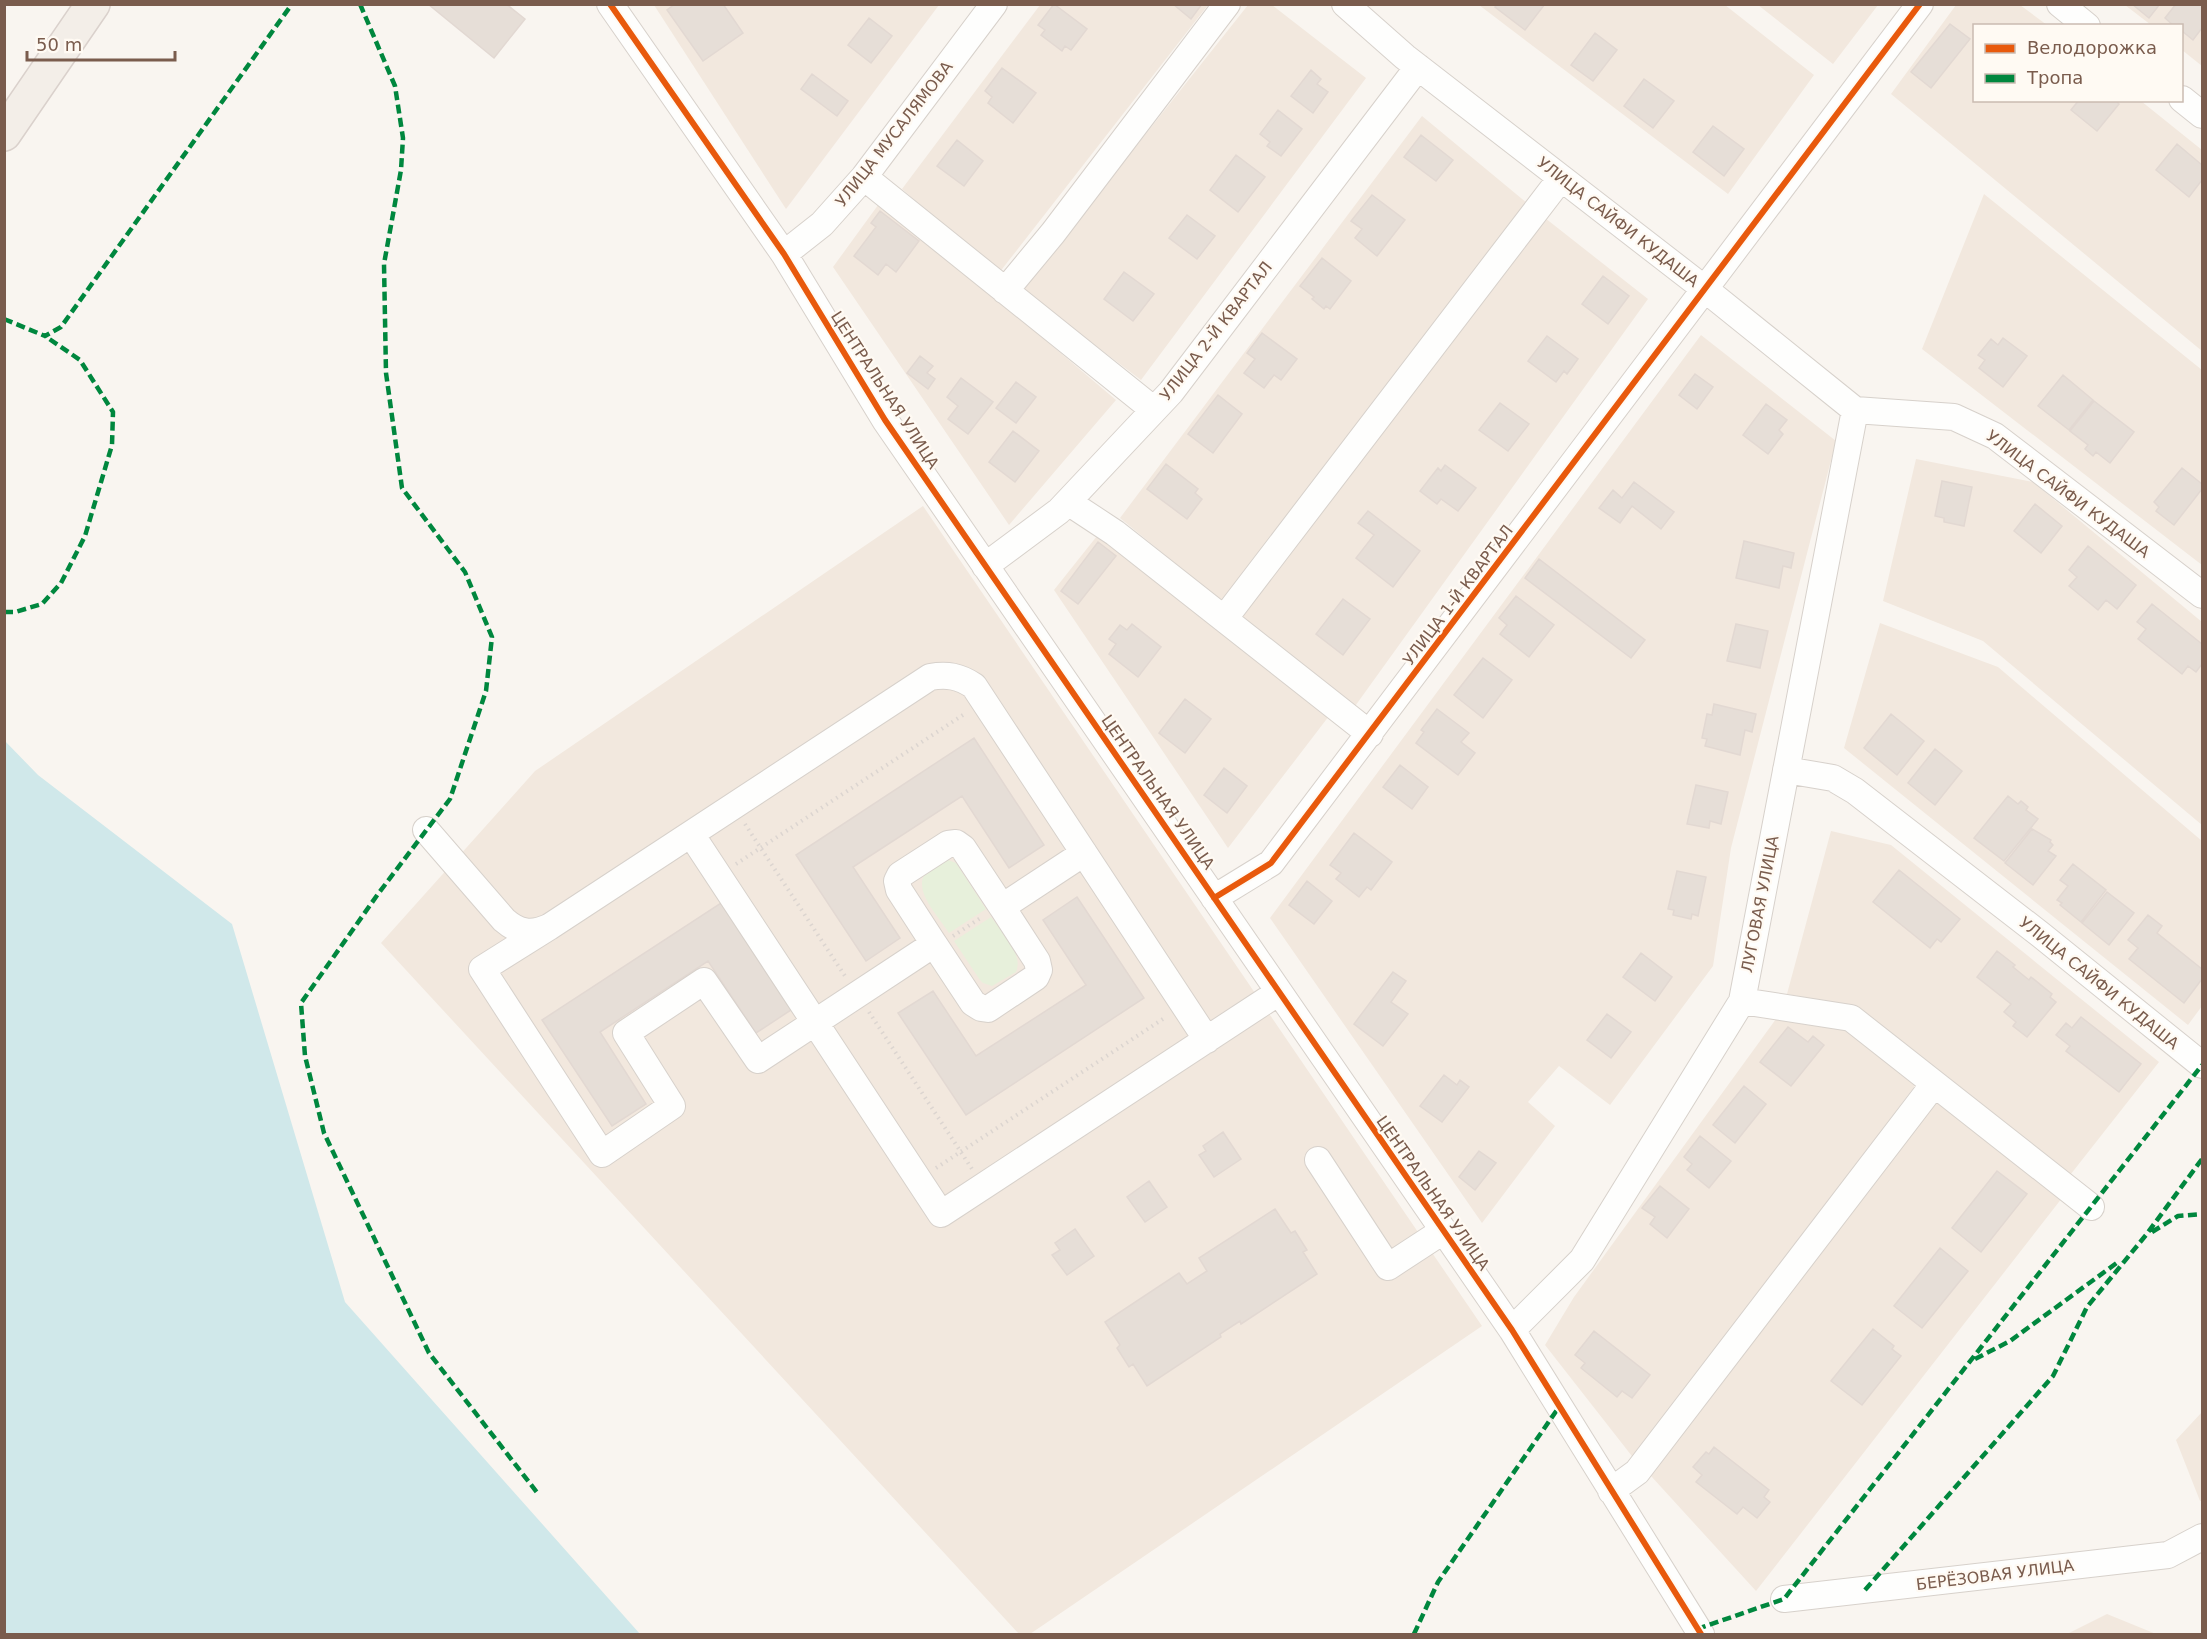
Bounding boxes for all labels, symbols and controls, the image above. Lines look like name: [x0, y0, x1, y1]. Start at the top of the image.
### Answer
scale bar: [27, 24, 176, 62]
legend: [1973, 24, 2183, 102]
text: 50 m: [36, 34, 82, 55]
text: Велодорожка: [2027, 37, 2157, 58]
street label: УЛИЦА МУСАЛЯМОВА: [831, 57, 957, 211]
text: Тропа: [2026, 67, 2083, 88]
street label: УЛИЦА САЙФИ КУДАША: [1533, 153, 1703, 291]
street label: УЛИЦА 2-Й КВАРТАЛ: [1156, 258, 1276, 404]
street label: ЦЕНТРАЛЬНАЯ УЛИЦА: [827, 308, 943, 472]
street label: УЛИЦА САЙФИ КУДАША: [1983, 426, 2154, 562]
street label: УЛИЦА 1-Й КВАРТАЛ: [1399, 521, 1517, 669]
street label: ЦЕНТРАЛЬНАЯ УЛИЦА: [1097, 711, 1219, 873]
street label: ЛУГОВАЯ УЛИЦА: [1737, 834, 1783, 974]
street label: УЛИЦА САЙФИ КУДАША: [2015, 913, 2183, 1053]
street label: ЦЕНТРАЛЬНАЯ УЛИЦА: [1372, 1112, 1494, 1274]
street label: БЕРЁЗОВАЯ УЛИЦА: [1915, 1556, 2075, 1594]

